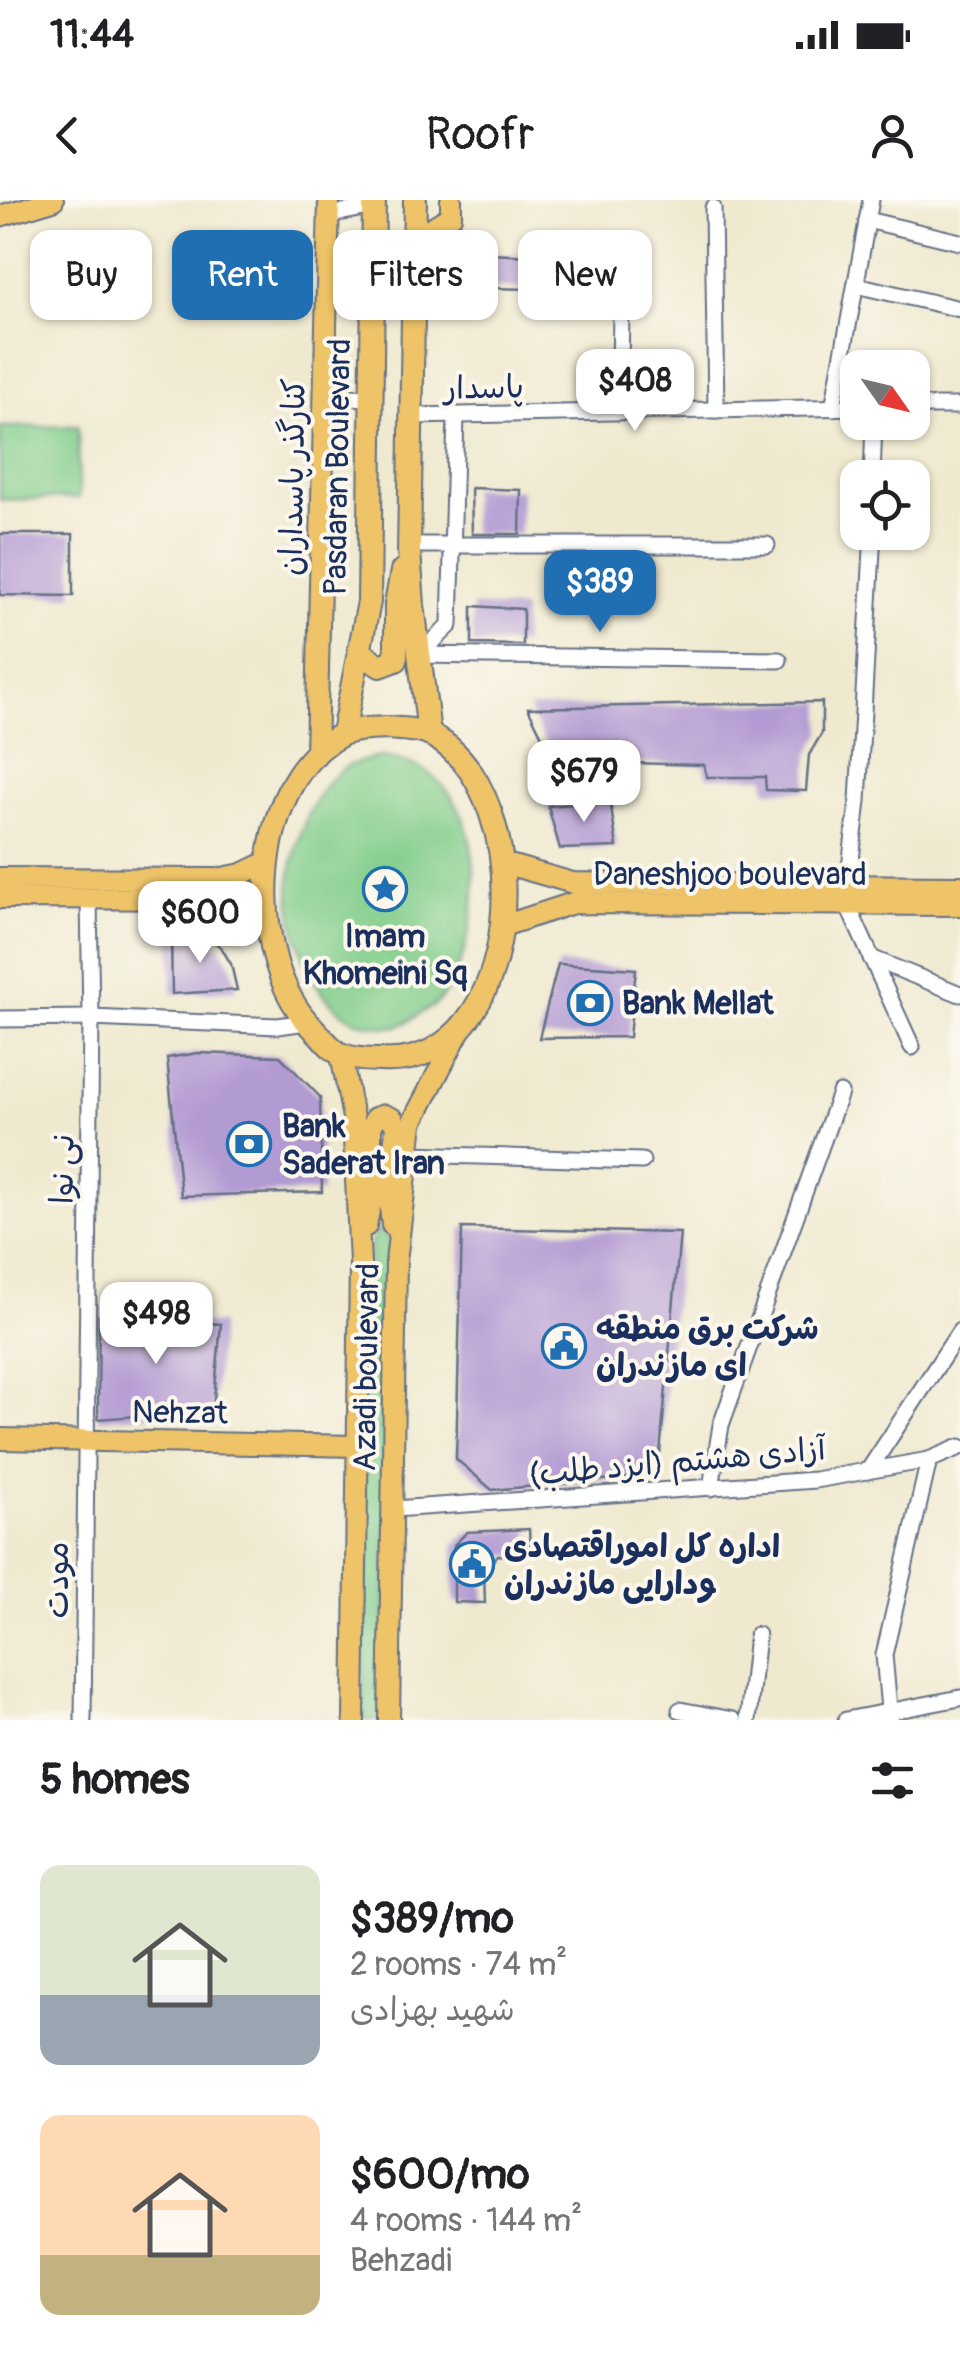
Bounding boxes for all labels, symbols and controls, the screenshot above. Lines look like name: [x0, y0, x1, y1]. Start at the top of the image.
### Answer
text: 11:44: [50, 11, 134, 59]
text: Roofr: [426, 107, 534, 163]
icon: back: [40, 108, 95, 163]
icon: person: [865, 108, 920, 163]
chip: Buy: [30, 230, 152, 320]
chip: Rent: [172, 230, 313, 320]
chip: Filters: [333, 230, 498, 320]
chip: New: [518, 230, 652, 320]
street label: Pasdaran Boulevard: [316, 338, 360, 596]
pin: $408: [576, 349, 694, 434]
north arrow: [840, 350, 930, 440]
map controls: [840, 350, 930, 550]
text: $408: [598, 361, 672, 401]
street label: پاسدار: [441, 367, 524, 409]
street label: کنارگذر پاسداران: [271, 378, 315, 576]
button: locate: [840, 460, 930, 550]
pin: $389: [541, 550, 659, 635]
text: $389: [566, 562, 634, 602]
pin: $679: [525, 740, 643, 825]
text: $679: [549, 752, 619, 792]
street label: Daneshjoo boulevard: [593, 855, 867, 895]
place icon: Imam Khomeini Sq: [362, 866, 408, 912]
pin: $600: [141, 881, 259, 966]
text: $600: [160, 893, 240, 933]
place label: Imam Khomeini Sq: [303, 917, 468, 994]
bank icon: Bank Mellat: [567, 980, 613, 1026]
place label: Bank Mellat: [622, 984, 774, 1024]
place label: Bank Saderat Iran: [282, 1107, 445, 1184]
bank icon: Bank Saderat Iran: [226, 1121, 272, 1167]
street label: نی نوا: [42, 1134, 84, 1204]
street label: Azadi boulevard: [345, 1262, 389, 1472]
pin: $498: [97, 1282, 215, 1367]
text: $498: [122, 1294, 190, 1334]
place label: شرکت برق منطقه ای مازندران: [596, 1309, 819, 1386]
public building icon: شرکت برق منطقه ای مازندران: [541, 1323, 587, 1369]
street label: Nehzat: [132, 1392, 228, 1434]
street label: آزادی هشتم (ایزد طلب): [527, 1429, 828, 1498]
place label: اداره کل اموراقتصادی ودارایی مازندران: [504, 1527, 780, 1604]
public building icon: اداره کل اموراقتصادی ودارایی مازندران: [449, 1541, 495, 1587]
street label: مودت: [38, 1542, 78, 1618]
icon: filters: [865, 1753, 920, 1808]
text: 5 homes: [40, 1754, 190, 1806]
text: $389/mo: [350, 1893, 514, 1945]
icon: home: [120, 1905, 240, 2025]
text: 2 rooms · 74 m²: [350, 1945, 567, 1985]
text: شهید بهزادی: [350, 1990, 515, 2030]
text: $600/mo: [350, 2149, 530, 2201]
icon: home: [120, 2155, 240, 2275]
text: 4 rooms · 144 m²: [350, 2201, 582, 2241]
text: Behzadi: [350, 2241, 452, 2281]

